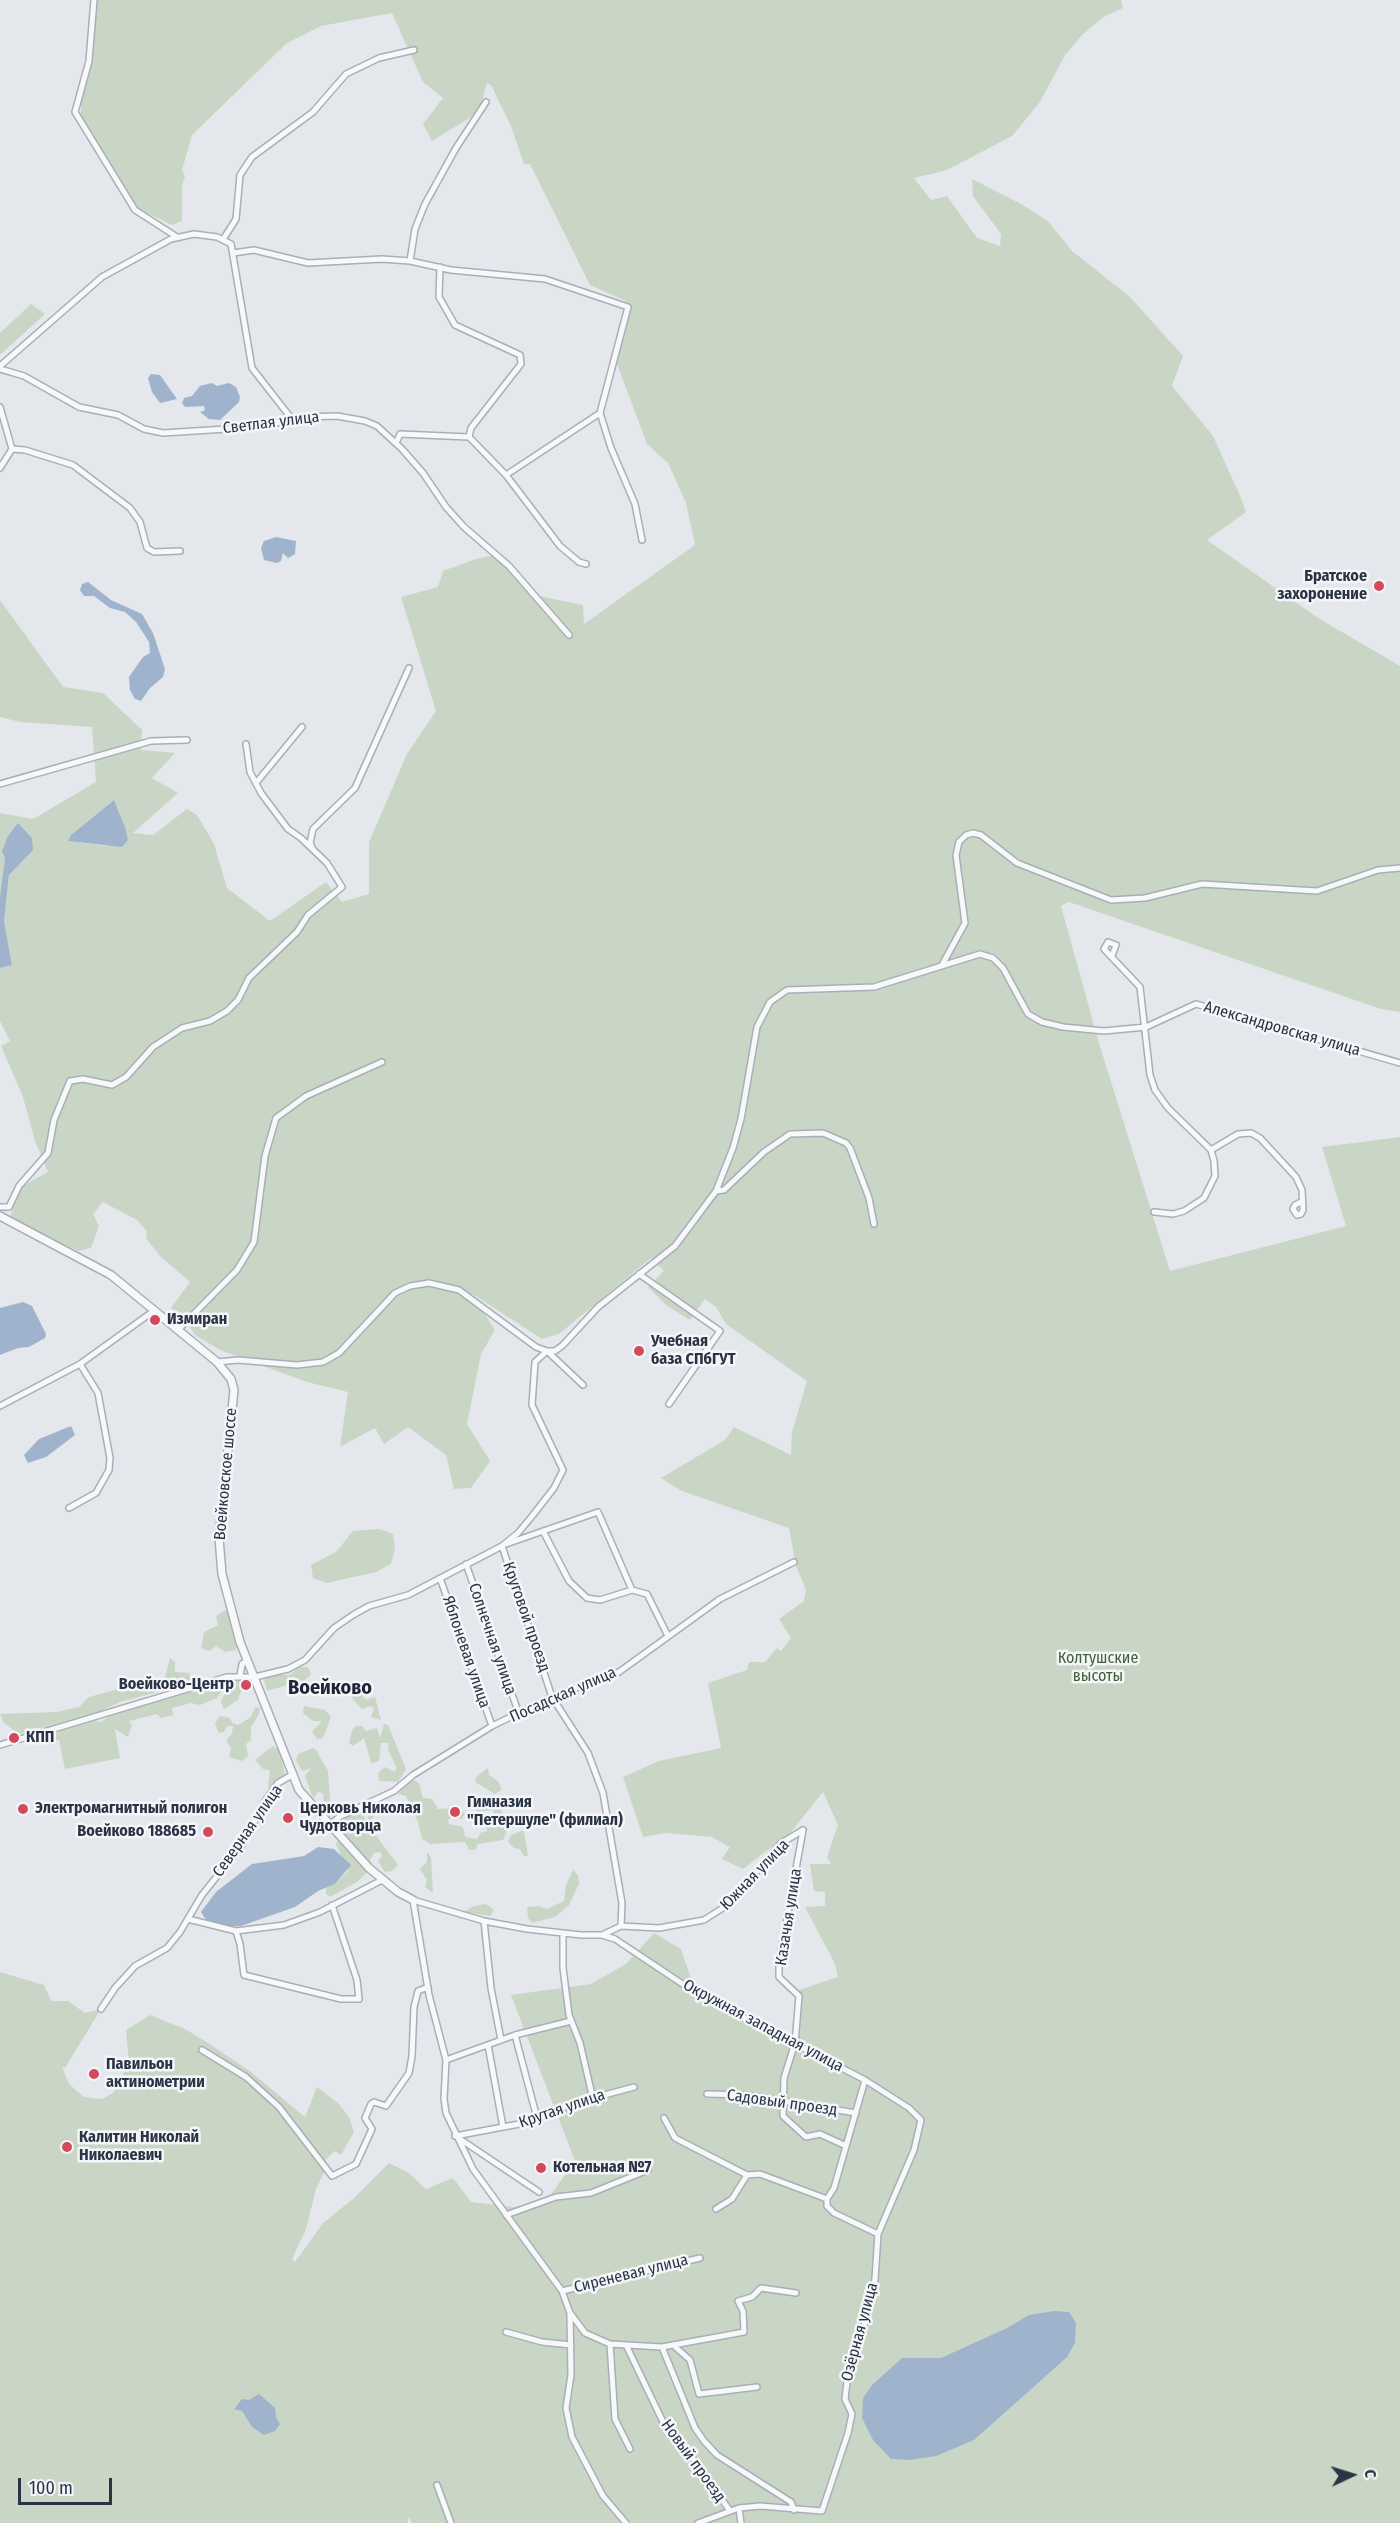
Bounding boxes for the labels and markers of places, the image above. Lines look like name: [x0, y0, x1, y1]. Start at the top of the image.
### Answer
place label: Братское захоронение: [1277, 567, 1367, 605]
marker: Братское захоронение: [1372, 579, 1386, 593]
place label: Измиран: [167, 1310, 227, 1330]
marker: Измиран: [148, 1313, 162, 1327]
place label: Учебная база СПбГУТ: [651, 1332, 736, 1370]
marker: Учебная база СПбГУТ: [632, 1344, 646, 1358]
place label: Воейково-Центр: [119, 1675, 234, 1695]
marker: Воейково-Центр: [239, 1678, 253, 1692]
place label: КПП: [26, 1728, 54, 1748]
marker: КПП: [7, 1731, 21, 1745]
place label: Гимназия "Петершуле" (филиал): [467, 1793, 623, 1831]
place label: Электромагнитный полигон: [35, 1799, 227, 1819]
place label: Церковь Николая Чудотворца: [300, 1799, 421, 1837]
marker: Электромагнитный полигон: [16, 1802, 30, 1816]
marker: Гимназия "Петершуле" (филиал): [448, 1805, 462, 1819]
marker: Церковь Николая Чудотворца: [281, 1811, 295, 1825]
place label: Воейково 188685: [77, 1822, 196, 1842]
marker: Воейково 188685: [201, 1825, 215, 1839]
place label: Павильон актинометрии: [106, 2055, 205, 2093]
marker: Павильон актинометрии: [87, 2067, 101, 2081]
place label: Калитин Николай Николаевич: [79, 2128, 199, 2166]
marker: Калитин Николай Николаевич: [60, 2140, 74, 2154]
place label: Котельная №7: [553, 2158, 651, 2178]
marker: Котельная №7: [534, 2161, 548, 2175]

